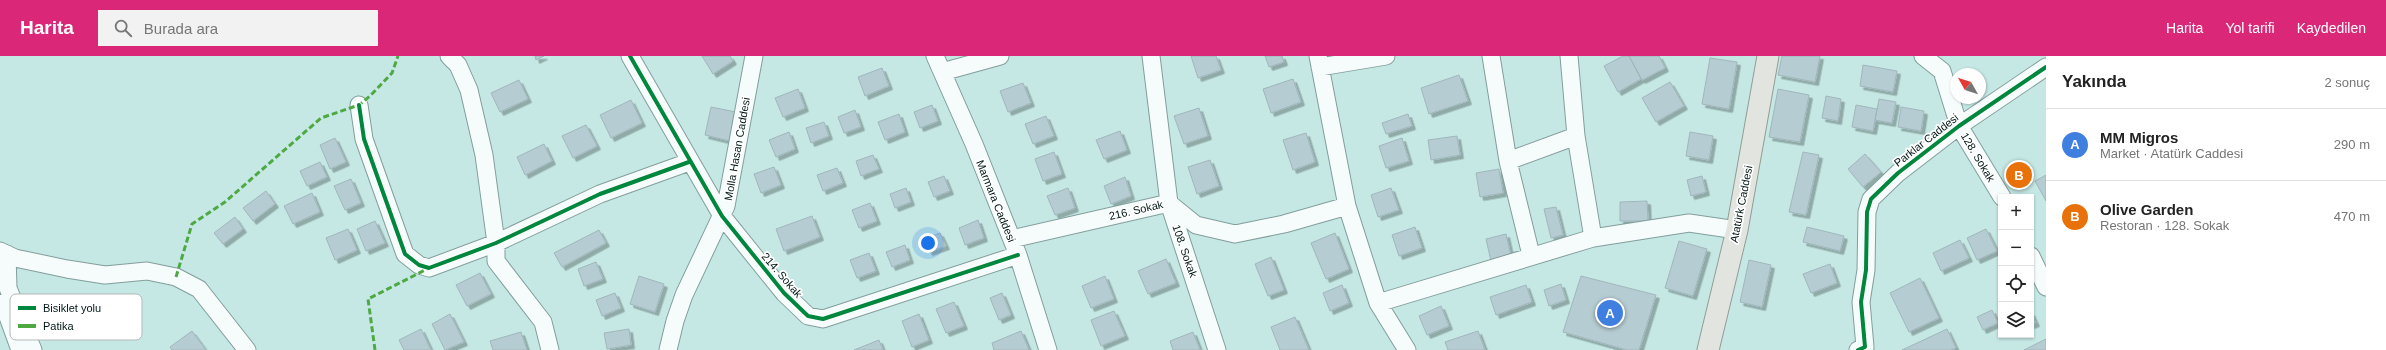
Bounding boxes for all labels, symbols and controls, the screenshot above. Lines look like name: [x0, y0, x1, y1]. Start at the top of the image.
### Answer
search box: [98, 10, 378, 46]
text: Harita: [20, 17, 74, 38]
icon: search: [112, 17, 134, 39]
text: Burada ara: [144, 20, 218, 37]
text: Harita: [2166, 20, 2203, 36]
text: Yol tarifi: [2225, 20, 2275, 36]
text: Kaydedilen: [2297, 20, 2366, 36]
north arrow: [1950, 68, 1986, 104]
text: Yakında: [2062, 72, 2126, 91]
text: 2 sonuç: [2324, 75, 2370, 90]
street label: Molla Hasan Caddesi: [722, 96, 752, 202]
street label: Parklar Caddesi: [1891, 111, 1961, 169]
text: MM Migros: [2100, 129, 2178, 146]
street label: 128. Sokak: [1959, 130, 1998, 184]
text: A: [2070, 137, 2080, 152]
text: 290 m: [2334, 137, 2370, 152]
text: Market · Atatürk Caddesi: [2100, 146, 2243, 161]
street label: Marmara Caddesi: [974, 158, 1018, 244]
pin: B: [2006, 160, 2032, 190]
street label: Atatürk Caddesi: [1728, 164, 1754, 244]
map controls: [1998, 194, 2034, 338]
button: +: [1998, 194, 2034, 230]
street label: 216. Sokak: [1108, 198, 1165, 222]
text: Olive Garden: [2100, 201, 2193, 218]
text: B: [2070, 209, 2080, 224]
text: 470 m: [2334, 209, 2370, 224]
text: Restoran · 128. Sokak: [2100, 218, 2229, 233]
street label: 108. Sokak: [1170, 223, 1200, 279]
button: −: [1998, 230, 2034, 266]
your location: [918, 233, 938, 253]
street label: 214. Sokak: [759, 250, 805, 300]
button: locate: [1998, 266, 2034, 302]
legend: [10, 294, 142, 340]
pin: A: [1597, 298, 1623, 328]
text: Bisiklet yolu: [43, 302, 101, 314]
button: layers: [1998, 302, 2034, 338]
text: Patika: [43, 320, 74, 332]

